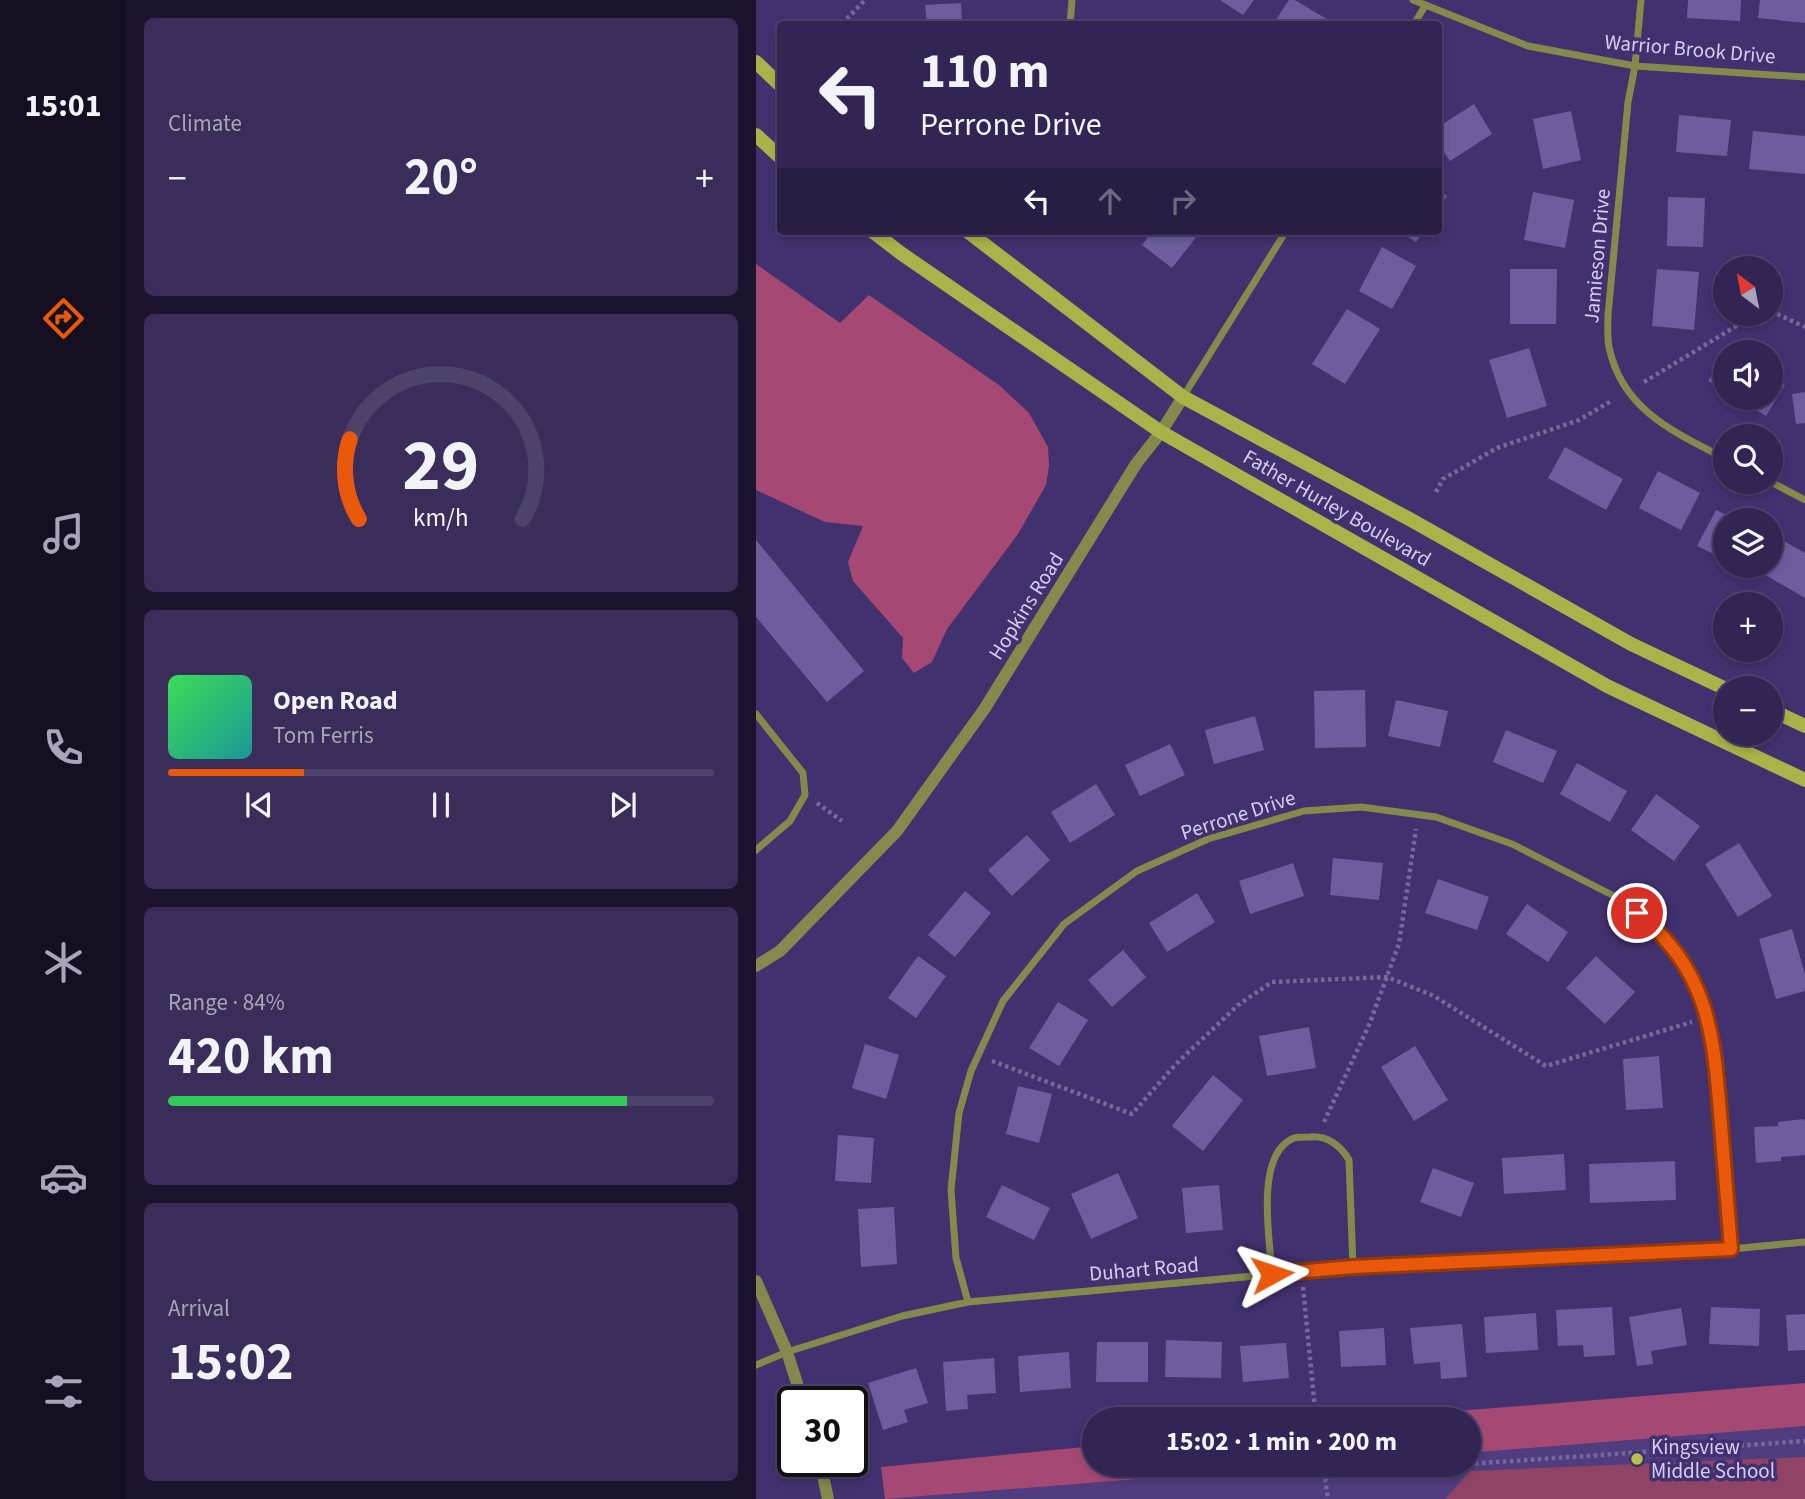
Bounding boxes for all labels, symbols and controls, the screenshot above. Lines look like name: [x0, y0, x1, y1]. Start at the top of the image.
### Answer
street label: Warrior Brook Drive: [1603, 27, 1777, 71]
text: 110 m: [920, 37, 1049, 107]
icon: left: [805, 49, 896, 140]
text: 15:01: [24, 83, 102, 129]
text: Perrone Drive: [920, 102, 1102, 148]
text: Climate: [168, 107, 242, 140]
text: 20°: [404, 141, 478, 215]
text: −: [168, 152, 187, 206]
text: +: [695, 152, 714, 206]
icon: left: [1018, 182, 1056, 220]
icon: ahead: [1091, 182, 1129, 220]
icon: right: [1164, 182, 1202, 220]
street label: Jamieson Drive: [1576, 187, 1618, 325]
north arrow: [1713, 256, 1783, 326]
map controls: [1713, 256, 1783, 746]
icon: directions: [39, 294, 88, 343]
button: sound: [1713, 340, 1783, 410]
text: 29: [403, 415, 479, 519]
button: search: [1713, 424, 1783, 494]
street label: Father Hurley Boulevard: [1238, 442, 1436, 574]
text: km/h: [413, 500, 469, 536]
button: layers: [1713, 508, 1783, 578]
icon: music: [39, 509, 88, 558]
street label: Hopkins Road: [981, 546, 1071, 666]
button: +: [1713, 592, 1783, 662]
button: −: [1713, 676, 1783, 746]
text: Open Road: [273, 682, 398, 719]
text: Tom Ferris: [273, 719, 374, 752]
icon: phone: [39, 723, 88, 772]
street label: Perrone Drive: [1177, 782, 1299, 848]
icon: previous: [240, 786, 278, 824]
icon: pause: [422, 786, 460, 824]
icon: next: [604, 786, 642, 824]
pin: [1607, 883, 1667, 943]
icon: arrive: [1618, 894, 1656, 932]
icon: climate: [39, 938, 88, 987]
text: Range · 84%: [168, 986, 285, 1019]
text: 420 km: [168, 1020, 334, 1094]
icon: car: [39, 1153, 88, 1202]
position arrow: [1235, 1237, 1309, 1311]
street label: Duhart Road: [1088, 1249, 1200, 1289]
text: Arrival: [168, 1292, 230, 1325]
text: 15:02: [168, 1326, 293, 1400]
icon: filters: [39, 1367, 88, 1416]
speed limit sign: 30: [777, 1386, 868, 1477]
text: 15:02 · 1 min · 200 m: [1166, 1423, 1397, 1460]
place label: Kingsview Middle School: [1651, 1432, 1775, 1486]
marker: Kingsview Middle School: [1629, 1451, 1645, 1467]

